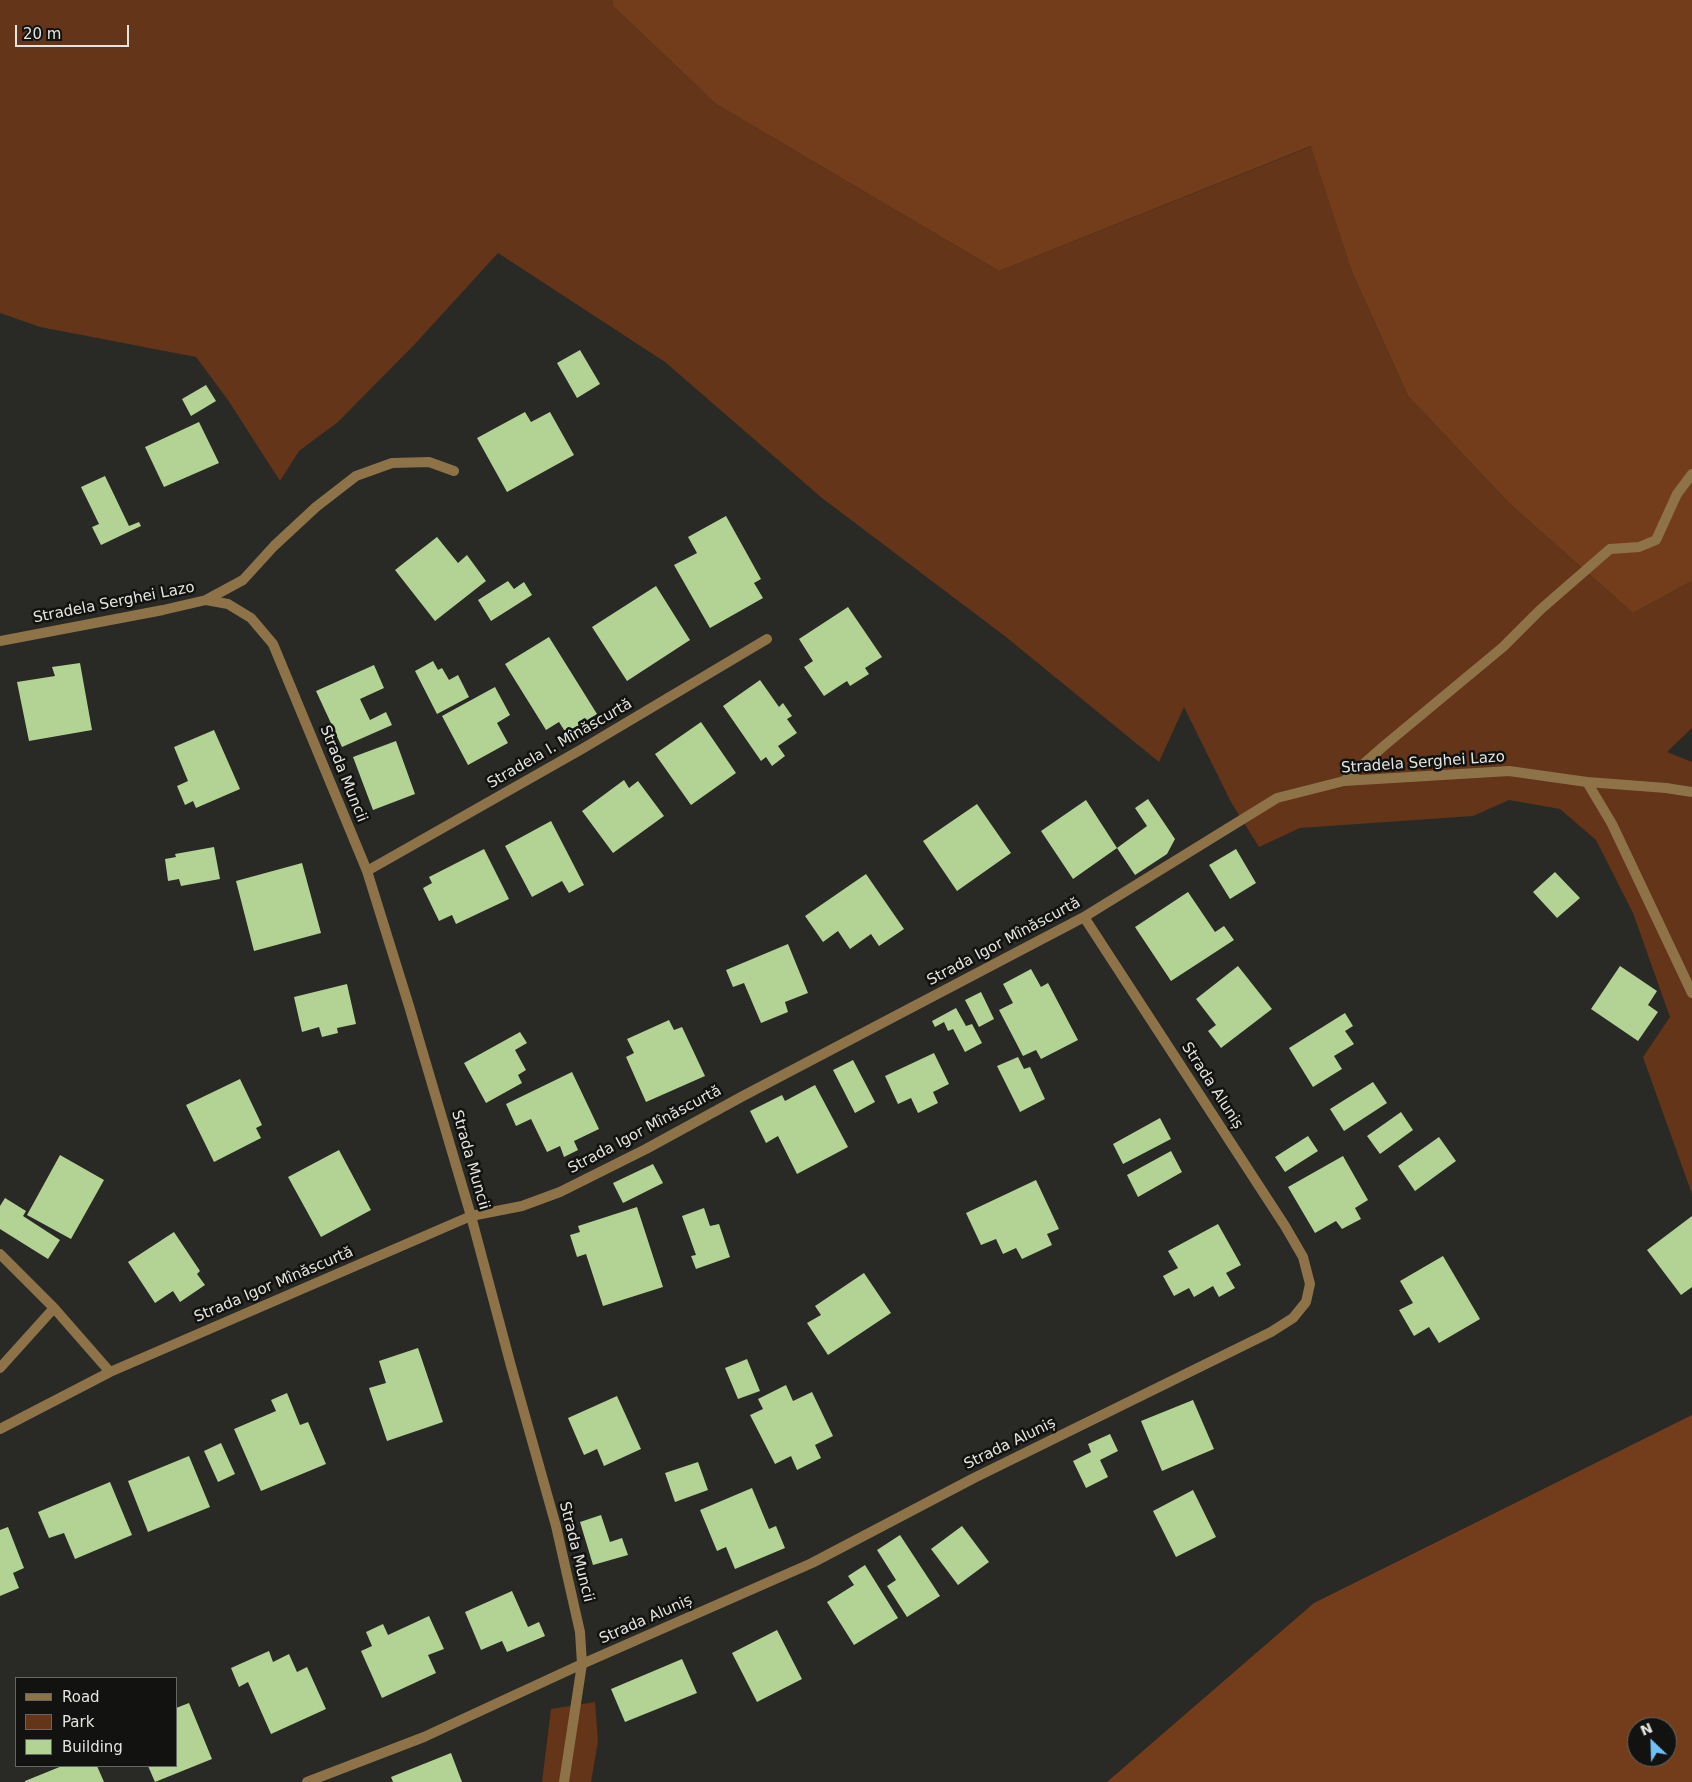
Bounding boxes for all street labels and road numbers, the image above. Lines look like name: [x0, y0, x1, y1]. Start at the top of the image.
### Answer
street label: Stradela Serghei Lazo: [32, 579, 196, 627]
street label: Stradela I. Mînăscurtă: [484, 695, 636, 793]
street label: Strada Muncii: [315, 723, 371, 825]
street label: Stradela Serghei Lazo: [1341, 748, 1505, 778]
street label: Strada Igor Mînăscurtă: [924, 894, 1084, 990]
street label: Strada Aluniș: [1177, 1039, 1247, 1133]
street label: Strada Igor Mînăscurtă: [565, 1082, 725, 1178]
street label: Strada Muncii: [447, 1108, 493, 1212]
street label: Strada Igor Mînăscurtă: [192, 1243, 356, 1327]
street label: Strada Aluniș: [961, 1414, 1059, 1474]
street label: Strada Muncii: [555, 1500, 597, 1604]
street label: Strada Aluniș: [597, 1592, 695, 1648]

